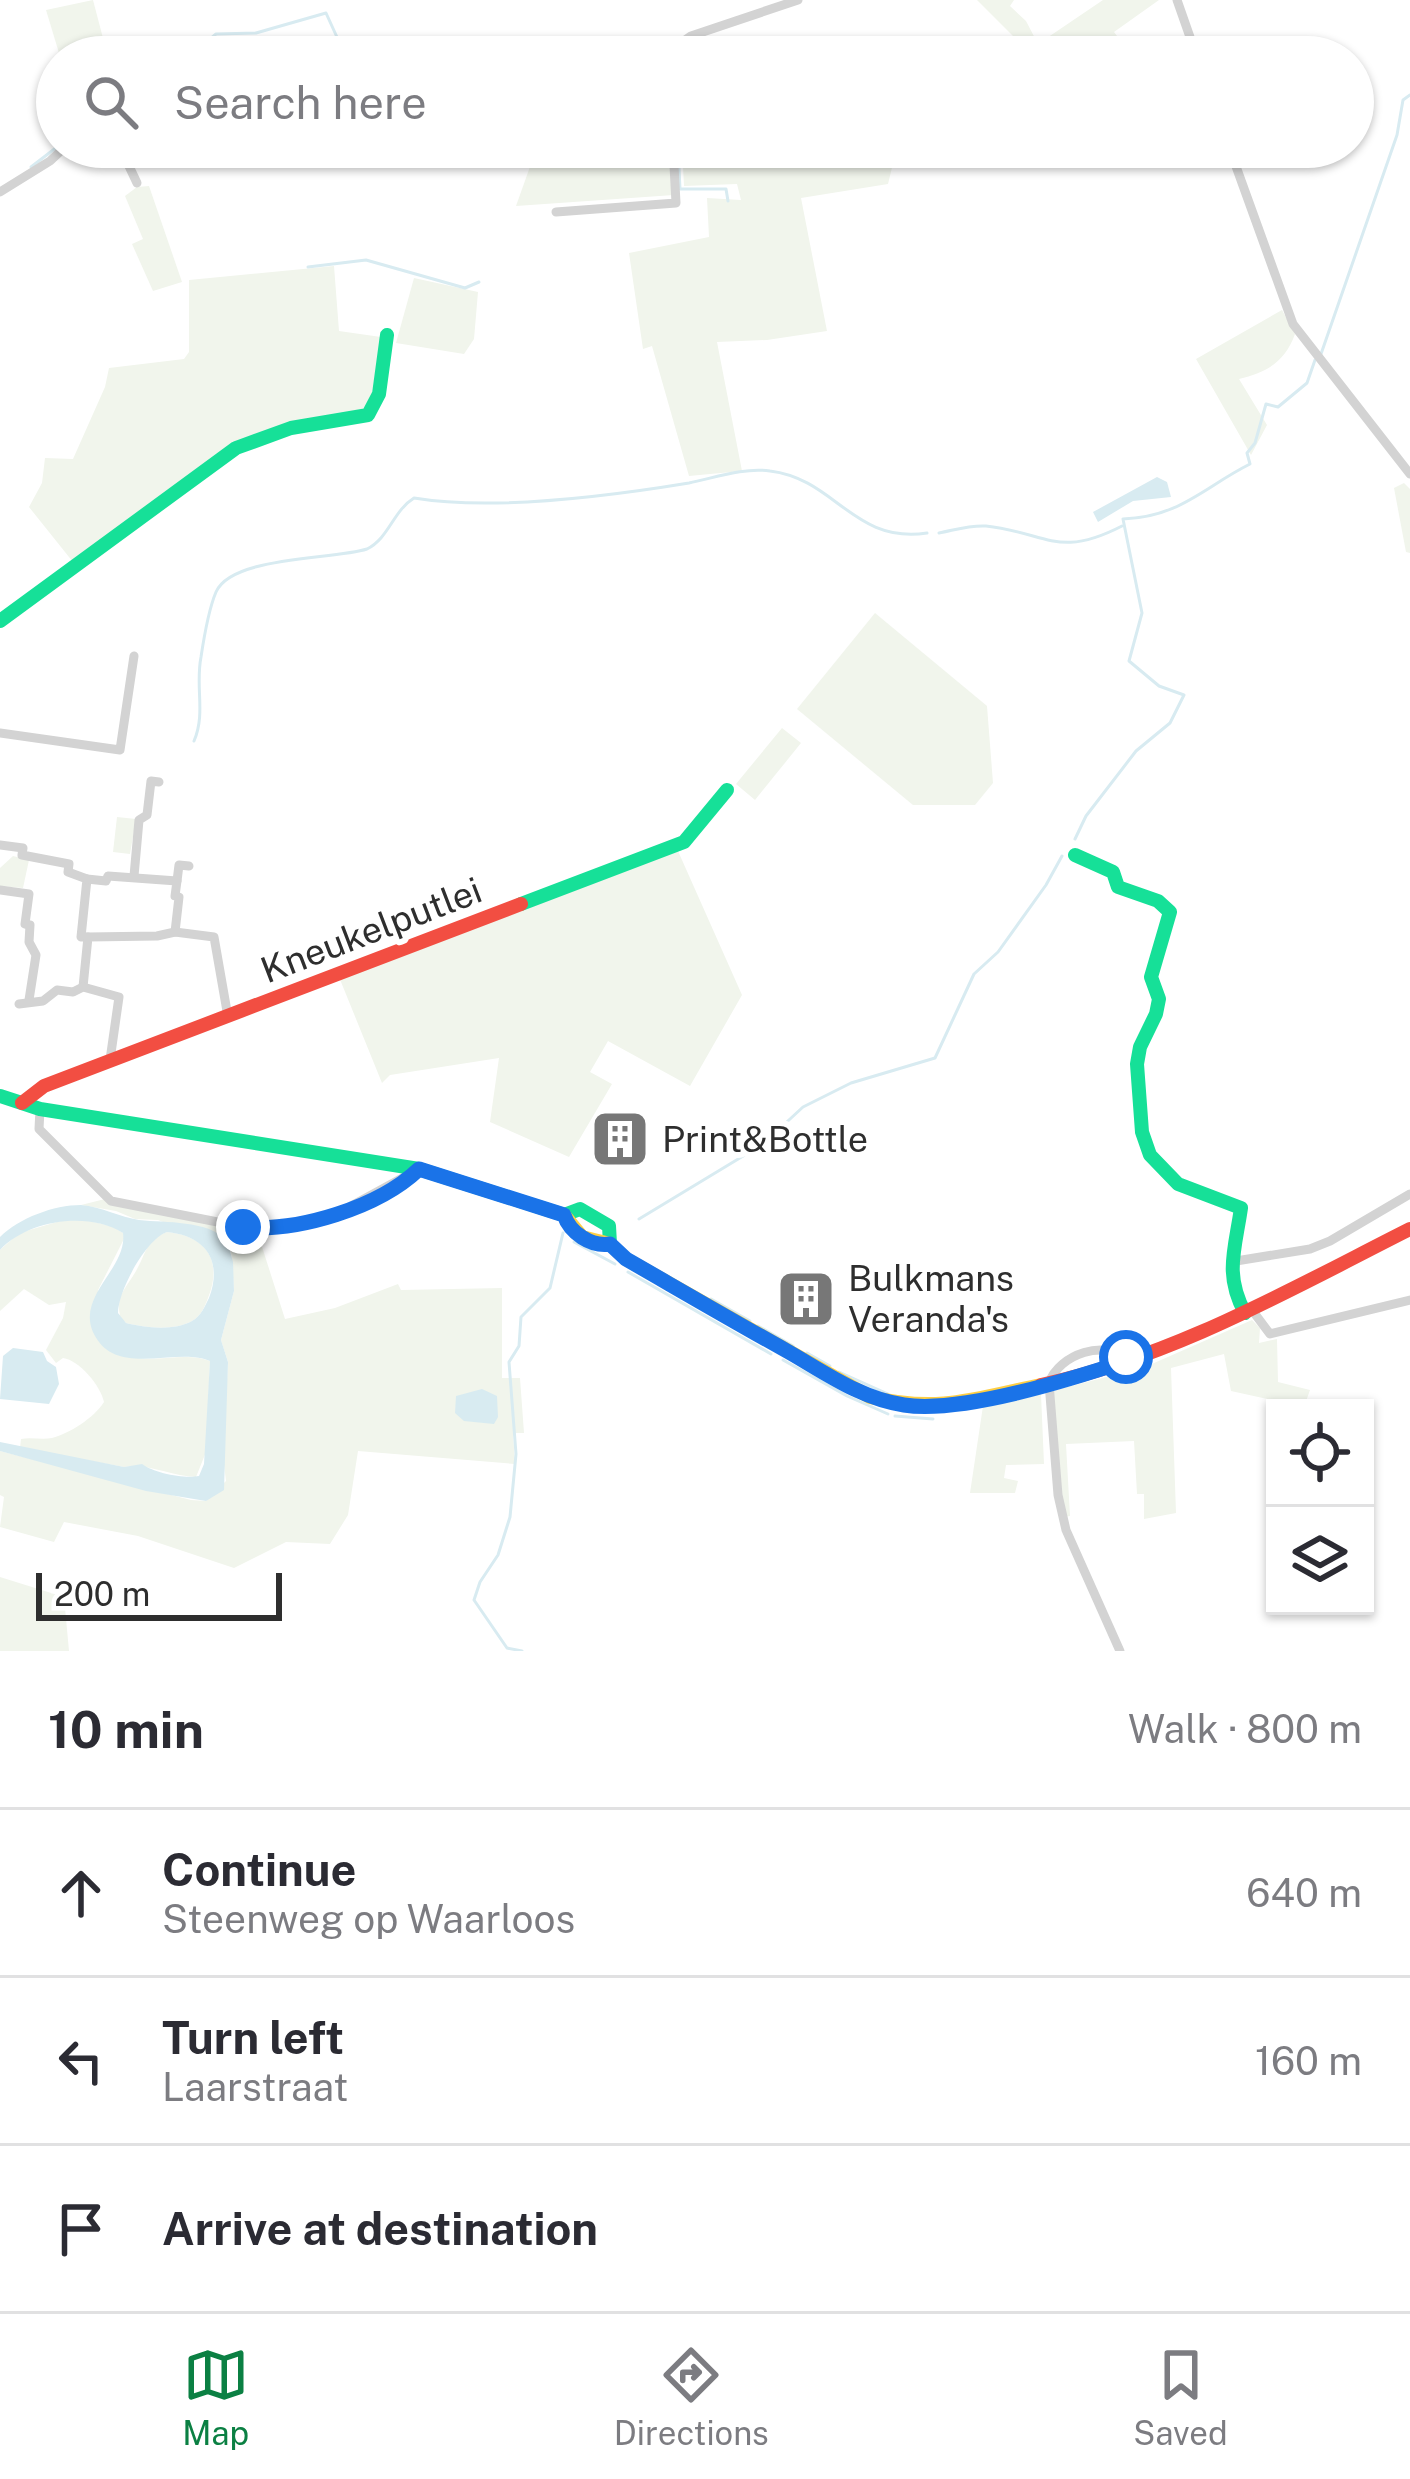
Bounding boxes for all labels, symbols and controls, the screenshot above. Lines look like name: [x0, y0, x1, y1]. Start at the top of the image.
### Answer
search box: [36, 36, 1374, 168]
icon: search: [78, 69, 144, 135]
text: Search here: [174, 76, 427, 129]
street label: Kneukelputlei: [255, 869, 487, 991]
building icon: Print&Bottle: [589, 1108, 651, 1170]
place label: Print&Bottle: [662, 1118, 868, 1160]
route end: [216, 1200, 270, 1254]
place label: Bulkmans Veranda's: [848, 1257, 1014, 1340]
building icon: Bulkmans Veranda's: [775, 1268, 837, 1330]
route start: [1099, 1330, 1153, 1384]
map controls: [1266, 1399, 1374, 1615]
button: locate: [1266, 1399, 1374, 1507]
button: layers: [1266, 1507, 1374, 1615]
scale bar: [36, 1567, 282, 1620]
text: 200 m: [54, 1575, 150, 1613]
text: 10 min: [48, 1700, 204, 1759]
text: Walk · 800 m: [1128, 1706, 1362, 1752]
text: Continue: [162, 1843, 356, 1896]
icon: ahead: [48, 1860, 114, 1926]
text: 640 m: [1246, 1870, 1362, 1916]
text: Steenweg op Waarloos: [162, 1896, 575, 1942]
text: Turn left: [162, 2011, 344, 2064]
icon: left: [48, 2028, 114, 2094]
text: 160 m: [1255, 2038, 1362, 2084]
text: Laarstraat: [162, 2064, 348, 2110]
icon: arrive: [48, 2196, 114, 2262]
text: Arrive at destination: [162, 2202, 598, 2255]
tab: Map: [182, 2342, 249, 2452]
tab: Directions: [614, 2342, 769, 2452]
tab: Saved: [1133, 2342, 1228, 2452]

